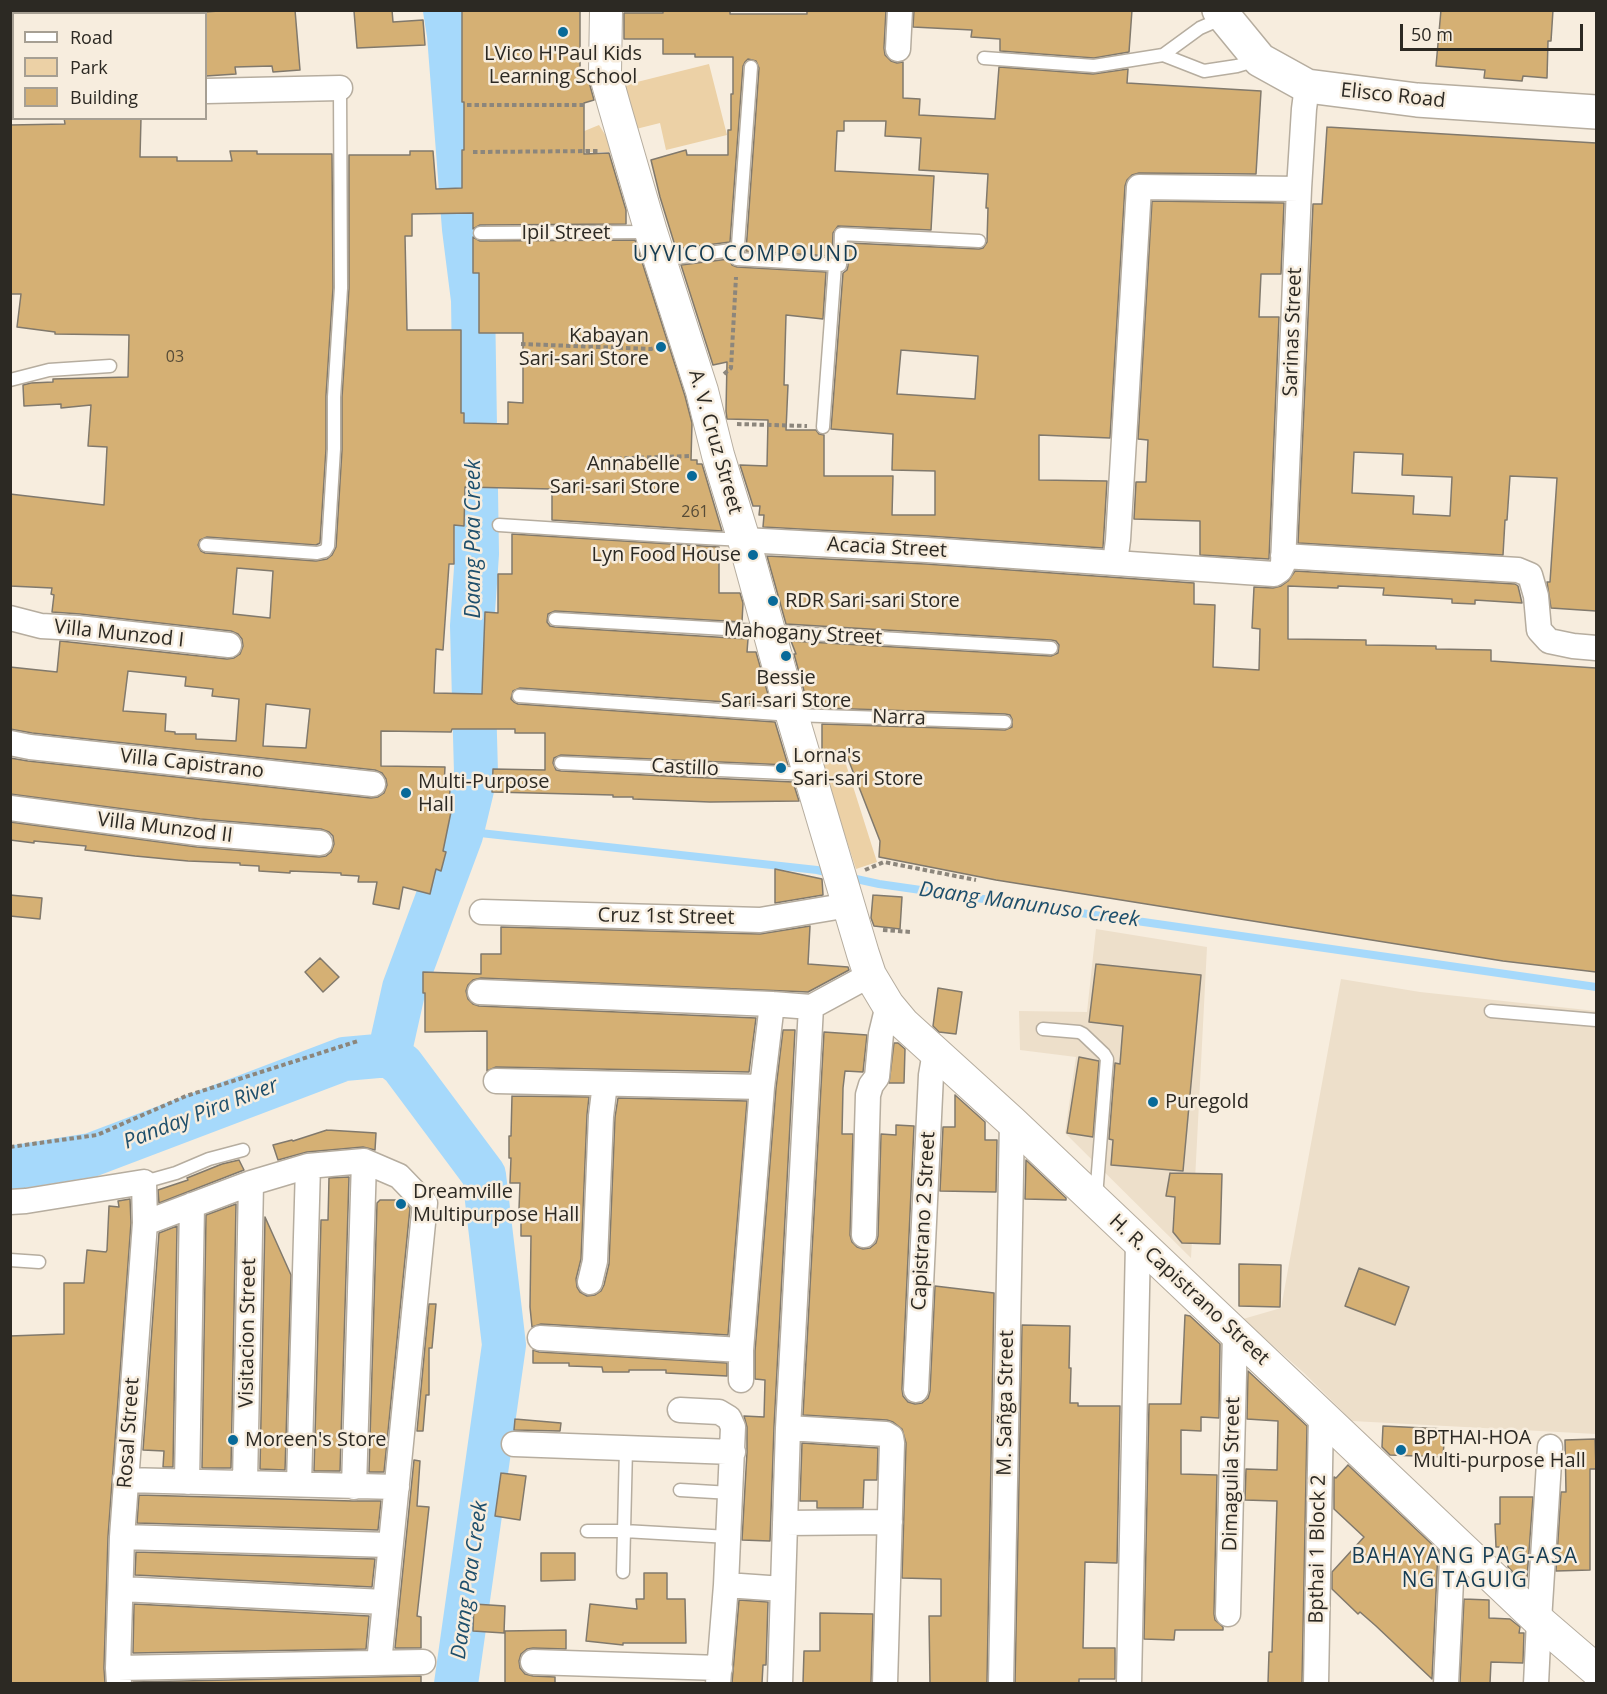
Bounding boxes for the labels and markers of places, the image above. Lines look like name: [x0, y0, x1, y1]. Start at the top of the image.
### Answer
marker: LVico H'Paul Kids Learning School: [556, 25, 570, 39]
place label: LVico H'Paul Kids Learning School: [484, 42, 642, 89]
place label: Kabayan Sari-sari Store: [519, 324, 649, 371]
marker: Kabayan Sari-sari Store: [654, 340, 668, 354]
place label: Annabelle Sari-sari Store: [550, 452, 680, 499]
marker: Annabelle Sari-sari Store: [685, 469, 699, 483]
place label: Lyn Food House: [591, 543, 741, 567]
marker: Lyn Food House: [746, 548, 760, 562]
place label: RDR Sari-sari Store: [785, 589, 960, 613]
marker: RDR Sari-sari Store: [766, 594, 780, 608]
marker: Bessie Sari-sari Store: [779, 649, 793, 663]
place label: Bessie Sari-sari Store: [721, 666, 851, 713]
place label: Lorna's Sari-sari Store: [793, 744, 923, 791]
marker: Lorna's Sari-sari Store: [774, 761, 788, 775]
place label: Multi-Purpose Hall: [418, 770, 549, 817]
marker: Multi-Purpose Hall: [399, 786, 413, 800]
place label: Puregold: [1165, 1090, 1249, 1114]
marker: Puregold: [1146, 1095, 1160, 1109]
place label: Dreamville Multipurpose Hall: [413, 1180, 579, 1227]
marker: Dreamville Multipurpose Hall: [394, 1197, 408, 1211]
place label: BPTHAI-HOA Multi-purpose Hall: [1413, 1426, 1586, 1473]
place label: Moreen's Store: [245, 1428, 387, 1452]
marker: Moreen's Store: [226, 1433, 240, 1447]
marker: BPTHAI-HOA Multi-purpose Hall: [1394, 1443, 1408, 1457]

